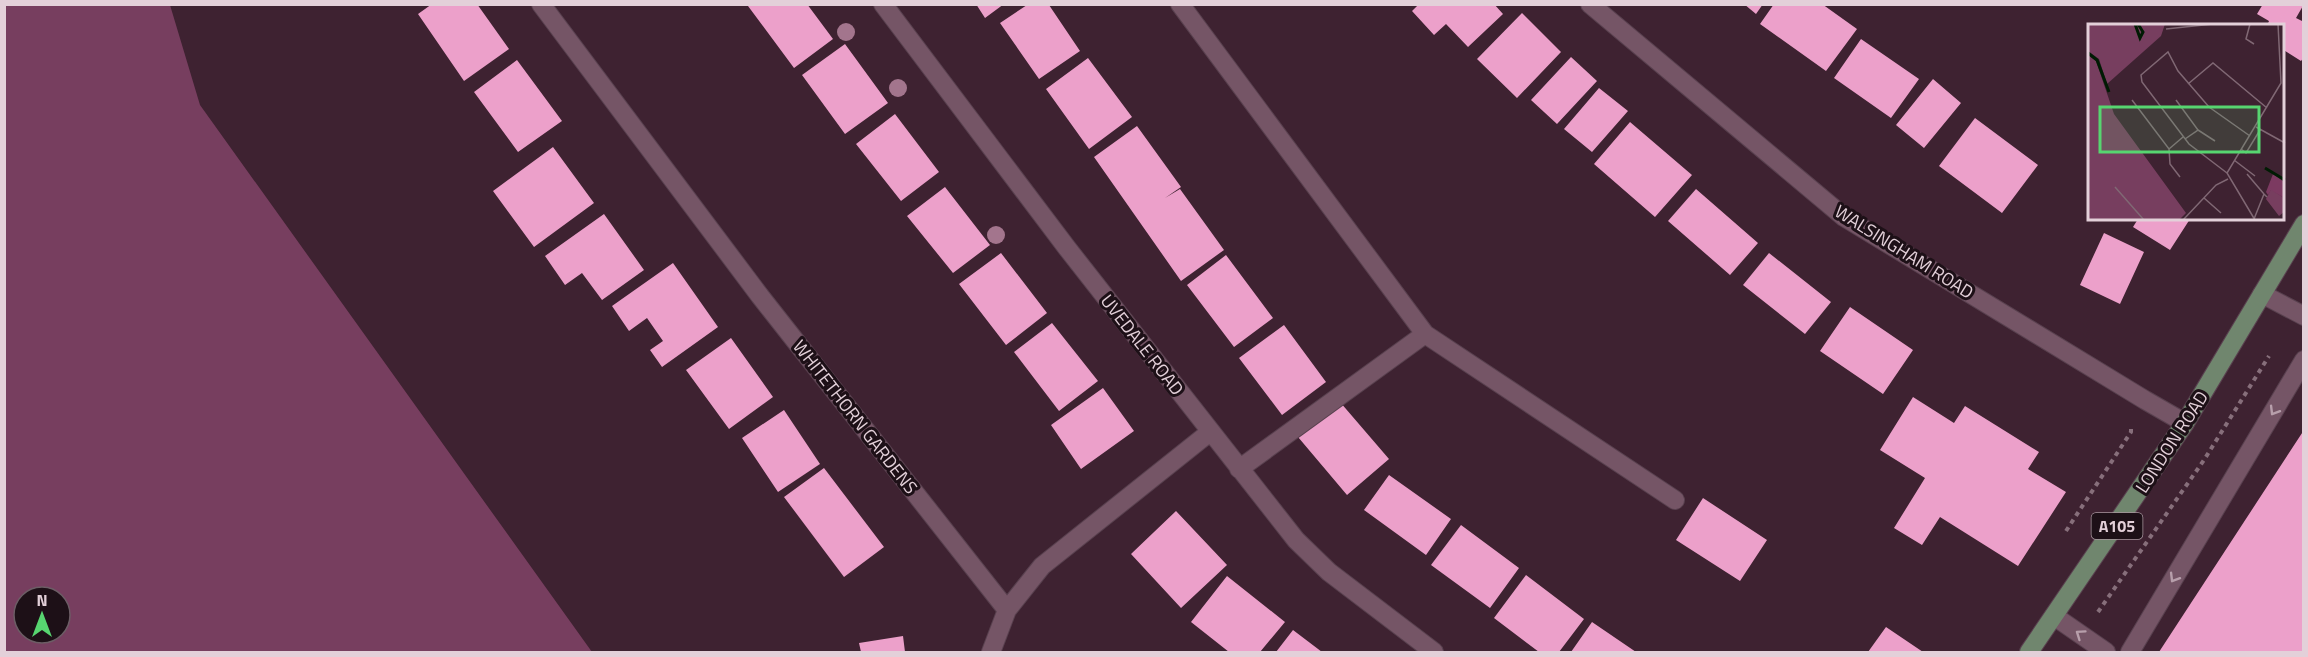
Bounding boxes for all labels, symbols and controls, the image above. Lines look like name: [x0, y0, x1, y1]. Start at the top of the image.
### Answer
inset map: [2088, 24, 2284, 220]
street label: WALSINGHAM ROAD: [1830, 198, 1979, 305]
street label: UVEDALE ROAD: [1094, 288, 1191, 401]
street label: WHITETHORN GARDENS: [787, 334, 924, 499]
street label: LONDON ROAD: [2128, 385, 2215, 498]
one-way arrow: [2269, 405, 2281, 415]
road number: A105: [2092, 513, 2142, 539]
one-way arrow: [2170, 572, 2181, 582]
north arrow: [12, 585, 72, 645]
text: N: [36, 588, 48, 612]
one-way arrow: [2076, 630, 2087, 641]

